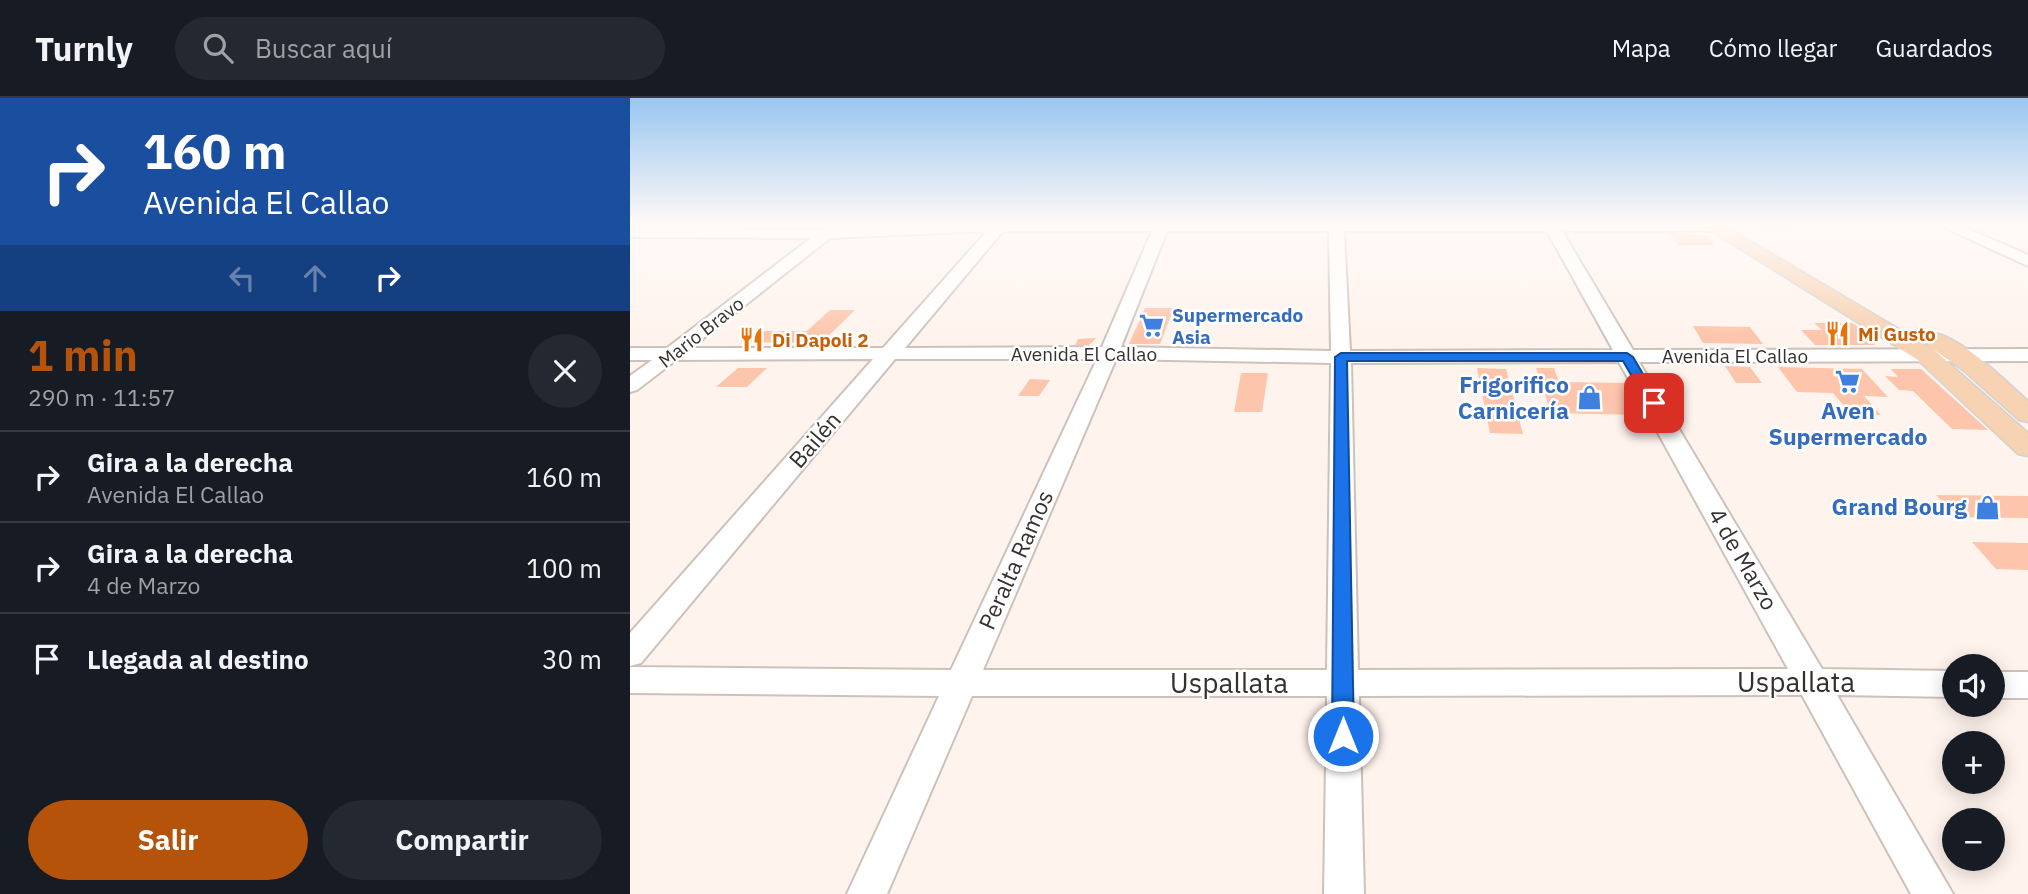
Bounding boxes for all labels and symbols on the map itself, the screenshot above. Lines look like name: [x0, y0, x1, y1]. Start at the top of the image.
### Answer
street label: Mario Bravo: [654, 291, 748, 373]
place label: Supermercado Asia: [1172, 303, 1304, 349]
supermarket icon: Supermercado Asia: [1138, 312, 1166, 340]
restaurant icon: Mi Gusto: [1824, 320, 1852, 348]
place label: Mi Gusto: [1858, 322, 1936, 346]
restaurant icon: Di Dapoli 2: [738, 326, 766, 354]
place label: Di Dapoli 2: [772, 328, 869, 352]
street label: Avenida El Callao: [1011, 342, 1157, 366]
street label: Avenida El Callao: [1662, 344, 1808, 368]
supermarket icon: Aven Supermercado: [1834, 367, 1862, 395]
place label: Frigorifico Carnicería: [1458, 369, 1569, 425]
pin: [1624, 373, 1684, 433]
shop icon: Frigorifico Carnicería: [1575, 384, 1603, 412]
place label: Aven Supermercado: [1769, 395, 1927, 451]
street label: Bailén: [782, 405, 847, 474]
street label: Peralta Ramos: [971, 485, 1059, 634]
place label: Grand Bourg: [1832, 491, 1967, 521]
shop icon: Grand Bourg: [1973, 493, 2001, 521]
street label: 4 de Marzo: [1703, 502, 1785, 615]
street label: Uspallata: [1737, 663, 1855, 700]
street label: Uspallata: [1170, 664, 1288, 701]
position arrow: [1306, 699, 1380, 773]

